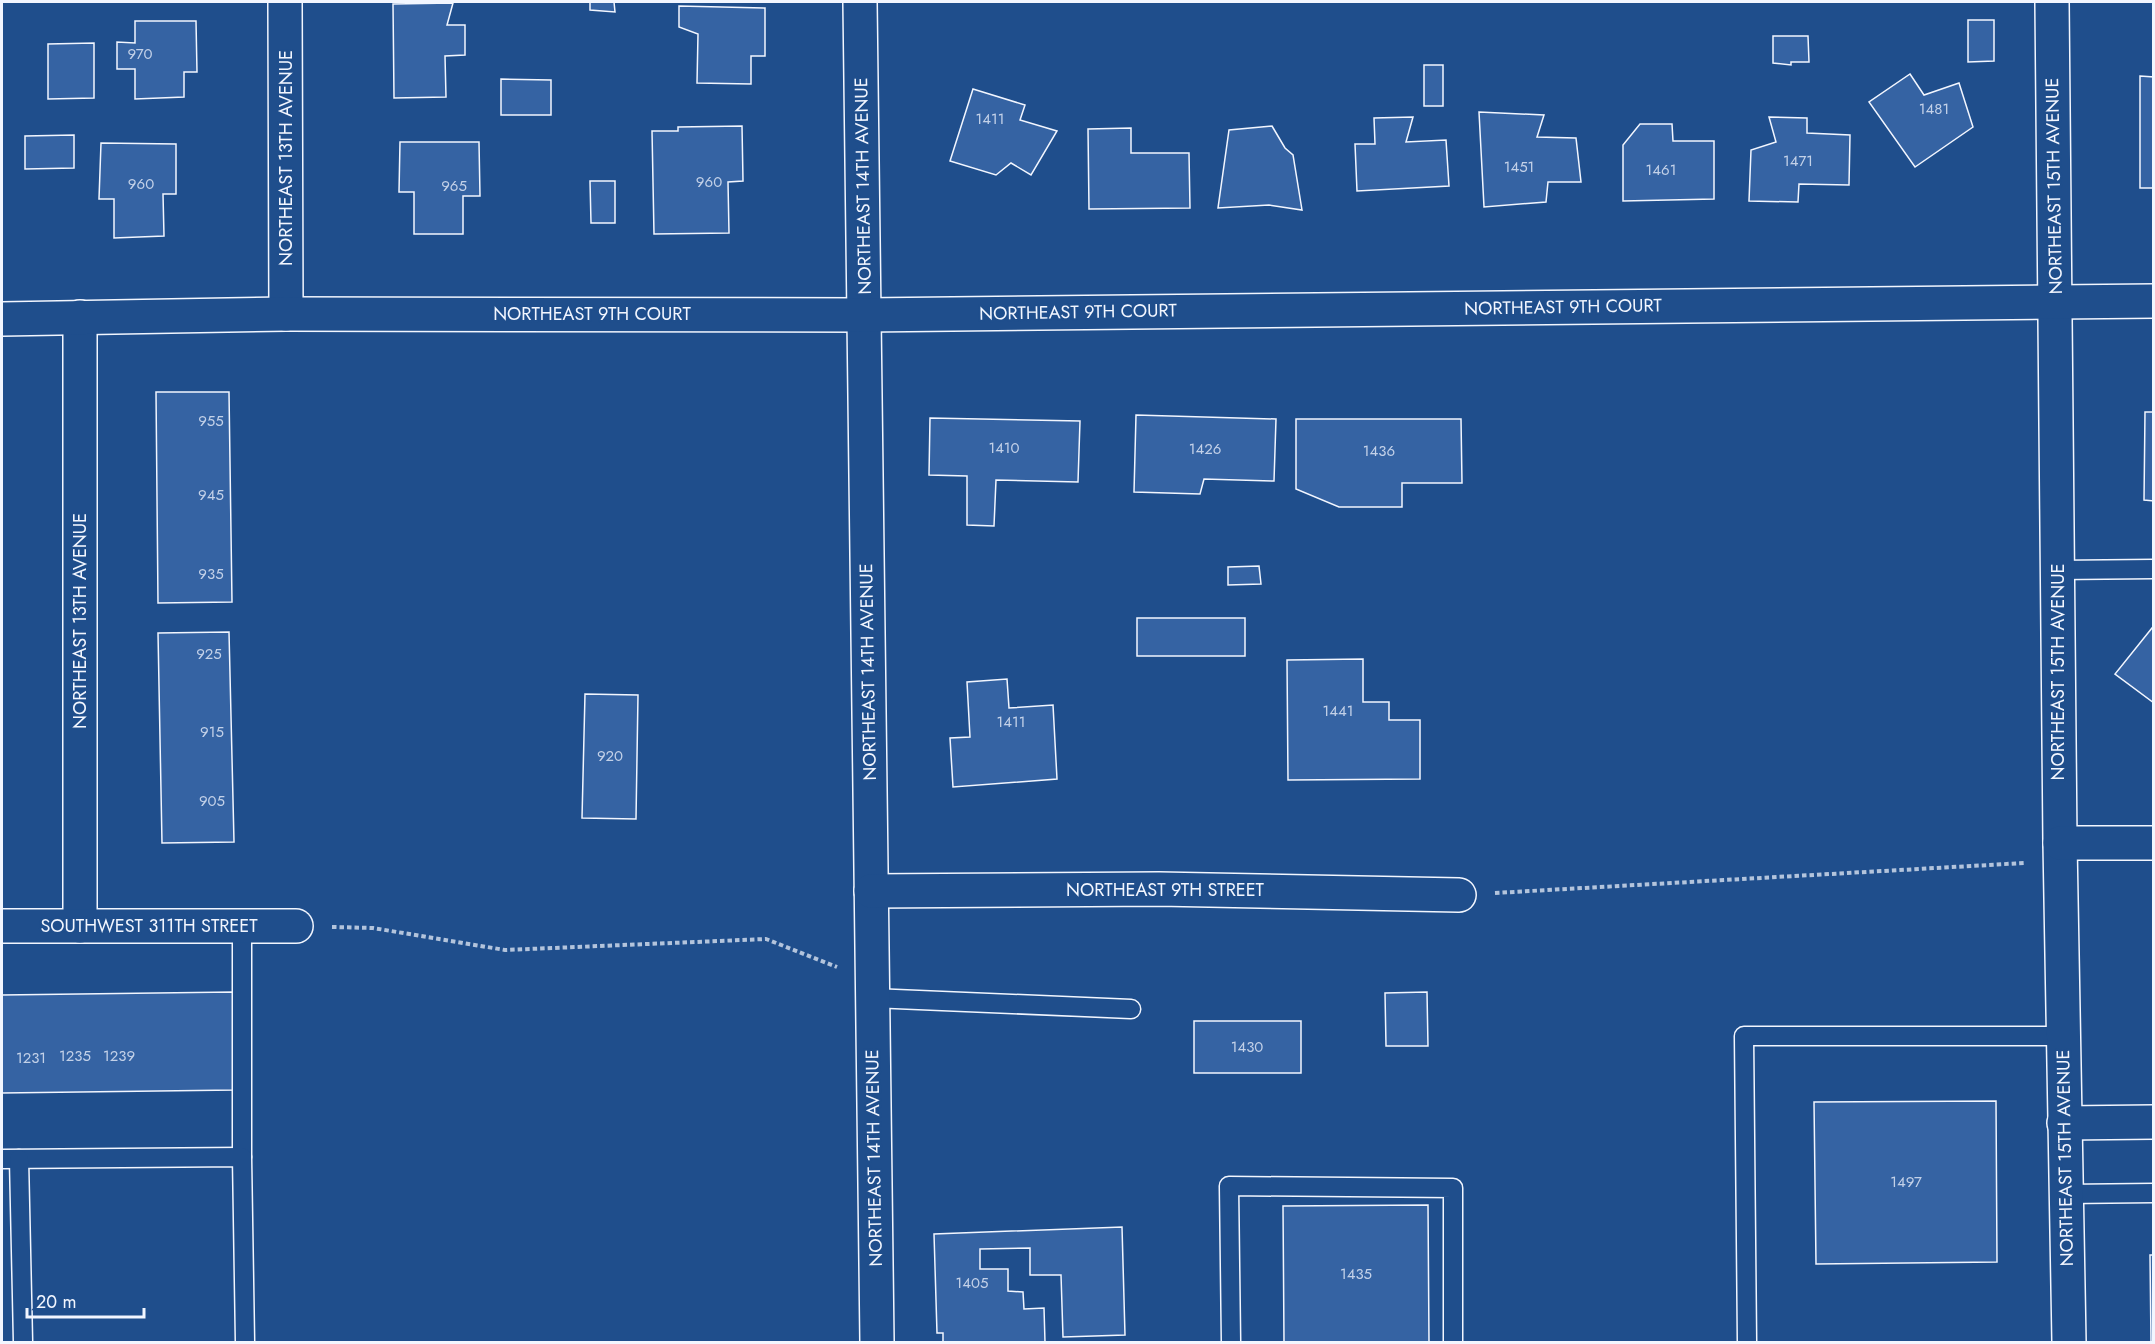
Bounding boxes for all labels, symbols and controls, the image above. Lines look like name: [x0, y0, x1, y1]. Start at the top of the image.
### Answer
house number: 970: [127, 43, 153, 65]
street label: NORTHEAST 13TH AVENUE: [273, 50, 299, 266]
street label: NORTHEAST 14TH AVENUE: [848, 77, 878, 295]
street label: NORTHEAST 15TH AVENUE: [2039, 77, 2069, 295]
house number: 1481: [1919, 98, 1949, 120]
house number: 1411: [976, 108, 1005, 130]
house number: 1471: [1783, 150, 1813, 172]
house number: 1451: [1504, 156, 1534, 178]
house number: 1461: [1646, 159, 1676, 181]
house number: 960: [696, 171, 722, 193]
house number: 960: [128, 173, 154, 195]
house number: 965: [441, 175, 467, 197]
street label: NORTHEAST 9TH COURT: [1464, 292, 1663, 322]
street label: NORTHEAST 9TH COURT: [979, 297, 1178, 327]
street label: NORTHEAST 9TH COURT: [493, 301, 691, 327]
house number: 955: [198, 410, 224, 432]
house number: 1410: [988, 437, 1020, 459]
house number: 1426: [1189, 438, 1221, 460]
house number: 1436: [1363, 440, 1395, 462]
house number: 945: [198, 484, 224, 506]
street label: NORTHEAST 13TH AVENUE: [67, 513, 93, 729]
house number: 935: [198, 563, 224, 585]
street label: NORTHEAST 14TH AVENUE: [853, 563, 883, 781]
street label: NORTHEAST 15TH AVENUE: [2045, 564, 2071, 780]
house number: 925: [196, 643, 222, 665]
house number: 1441: [1323, 700, 1354, 722]
house number: 1411: [997, 711, 1026, 733]
house number: 915: [200, 721, 224, 743]
house number: 920: [597, 745, 623, 767]
house number: 905: [199, 790, 225, 812]
street label: NORTHEAST 9TH STREET: [1066, 877, 1265, 903]
street label: SOUTHWEST 311TH STREET: [40, 913, 258, 939]
house number: 1430: [1231, 1036, 1263, 1058]
house number: 1235: [59, 1045, 91, 1067]
house number: 1239: [103, 1045, 135, 1067]
house number: 1231: [16, 1047, 46, 1069]
street label: NORTHEAST 14TH AVENUE: [859, 1049, 889, 1267]
street label: NORTHEAST 15TH AVENUE: [2050, 1049, 2080, 1267]
house number: 1497: [1890, 1171, 1922, 1193]
house number: 1435: [1340, 1263, 1372, 1285]
house number: 1405: [956, 1272, 988, 1294]
scale bar: [27, 1281, 144, 1319]
text: 20 m: [36, 1289, 76, 1315]

